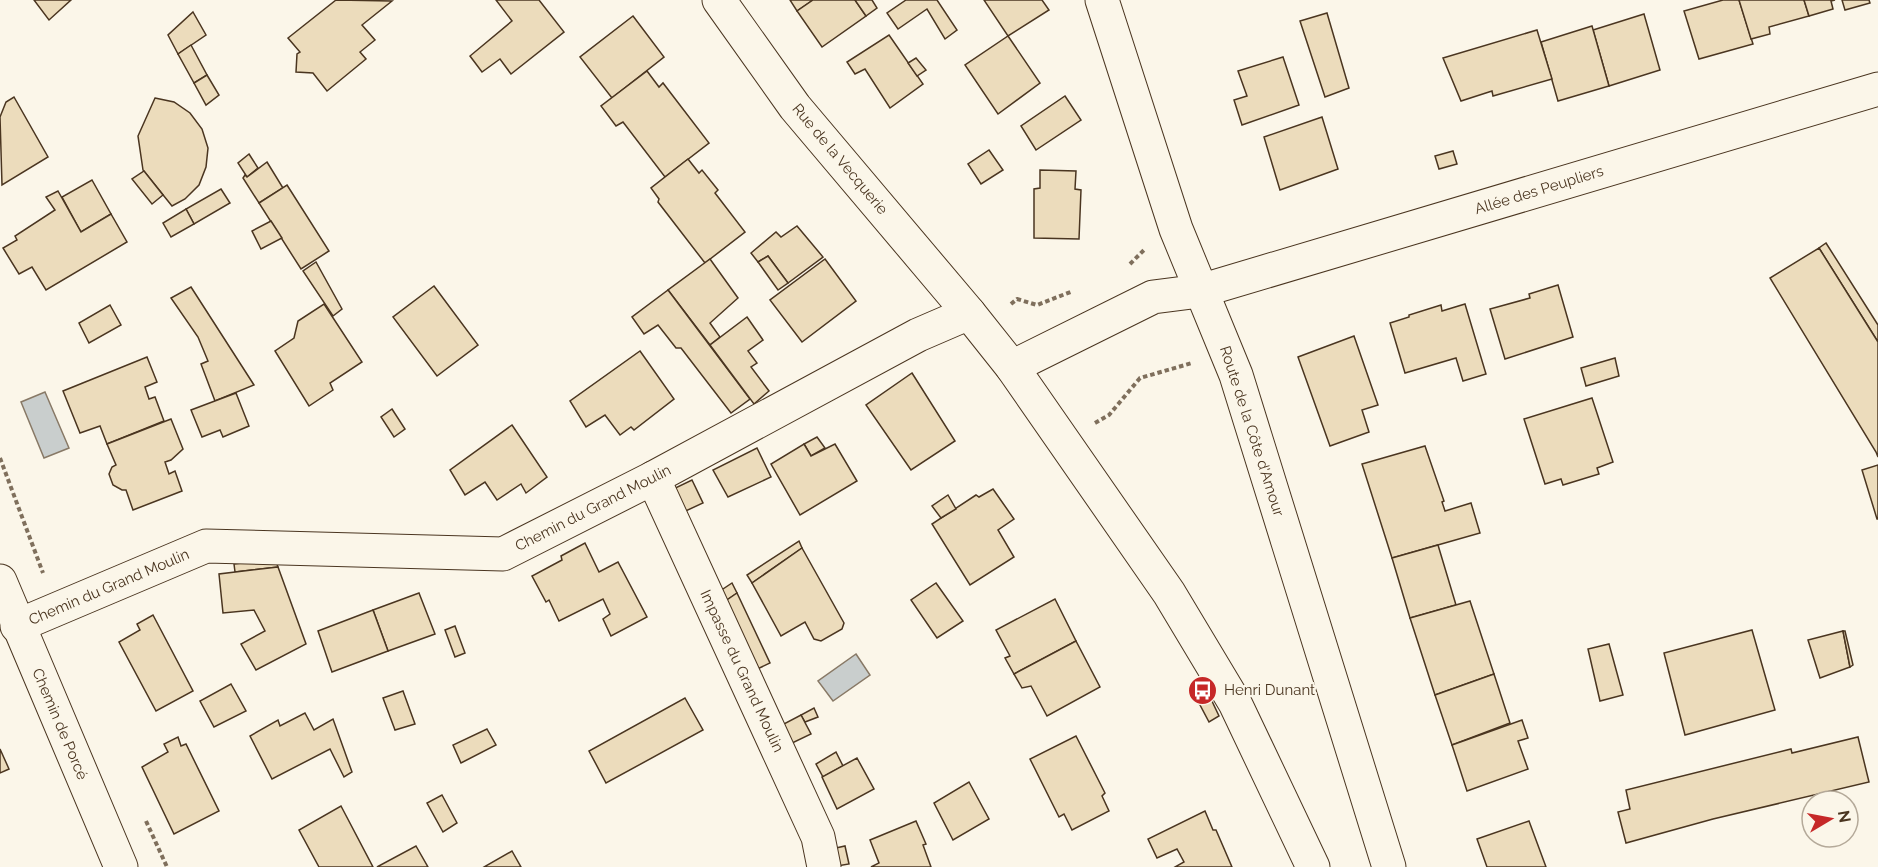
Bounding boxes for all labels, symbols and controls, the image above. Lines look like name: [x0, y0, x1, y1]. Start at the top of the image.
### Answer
street label: Rue de la Vecquerie: [788, 100, 892, 218]
street label: Allée des Peupliers: [1472, 162, 1606, 218]
street label: Route de la Côte d'Amour: [1216, 344, 1288, 519]
street label: Chemin du Grand Moulin: [512, 461, 674, 555]
street label: Chemin du Grand Moulin: [26, 545, 192, 629]
street label: Impasse du Grand Moulin: [696, 587, 788, 755]
street label: Chemin de Porcé: [28, 665, 92, 783]
bus stop icon: Henri Dunant: [1187, 674, 1219, 706]
place label: Henri Dunant: [1224, 681, 1315, 699]
north arrow: [1800, 789, 1860, 849]
text: N: [1834, 809, 1855, 824]

